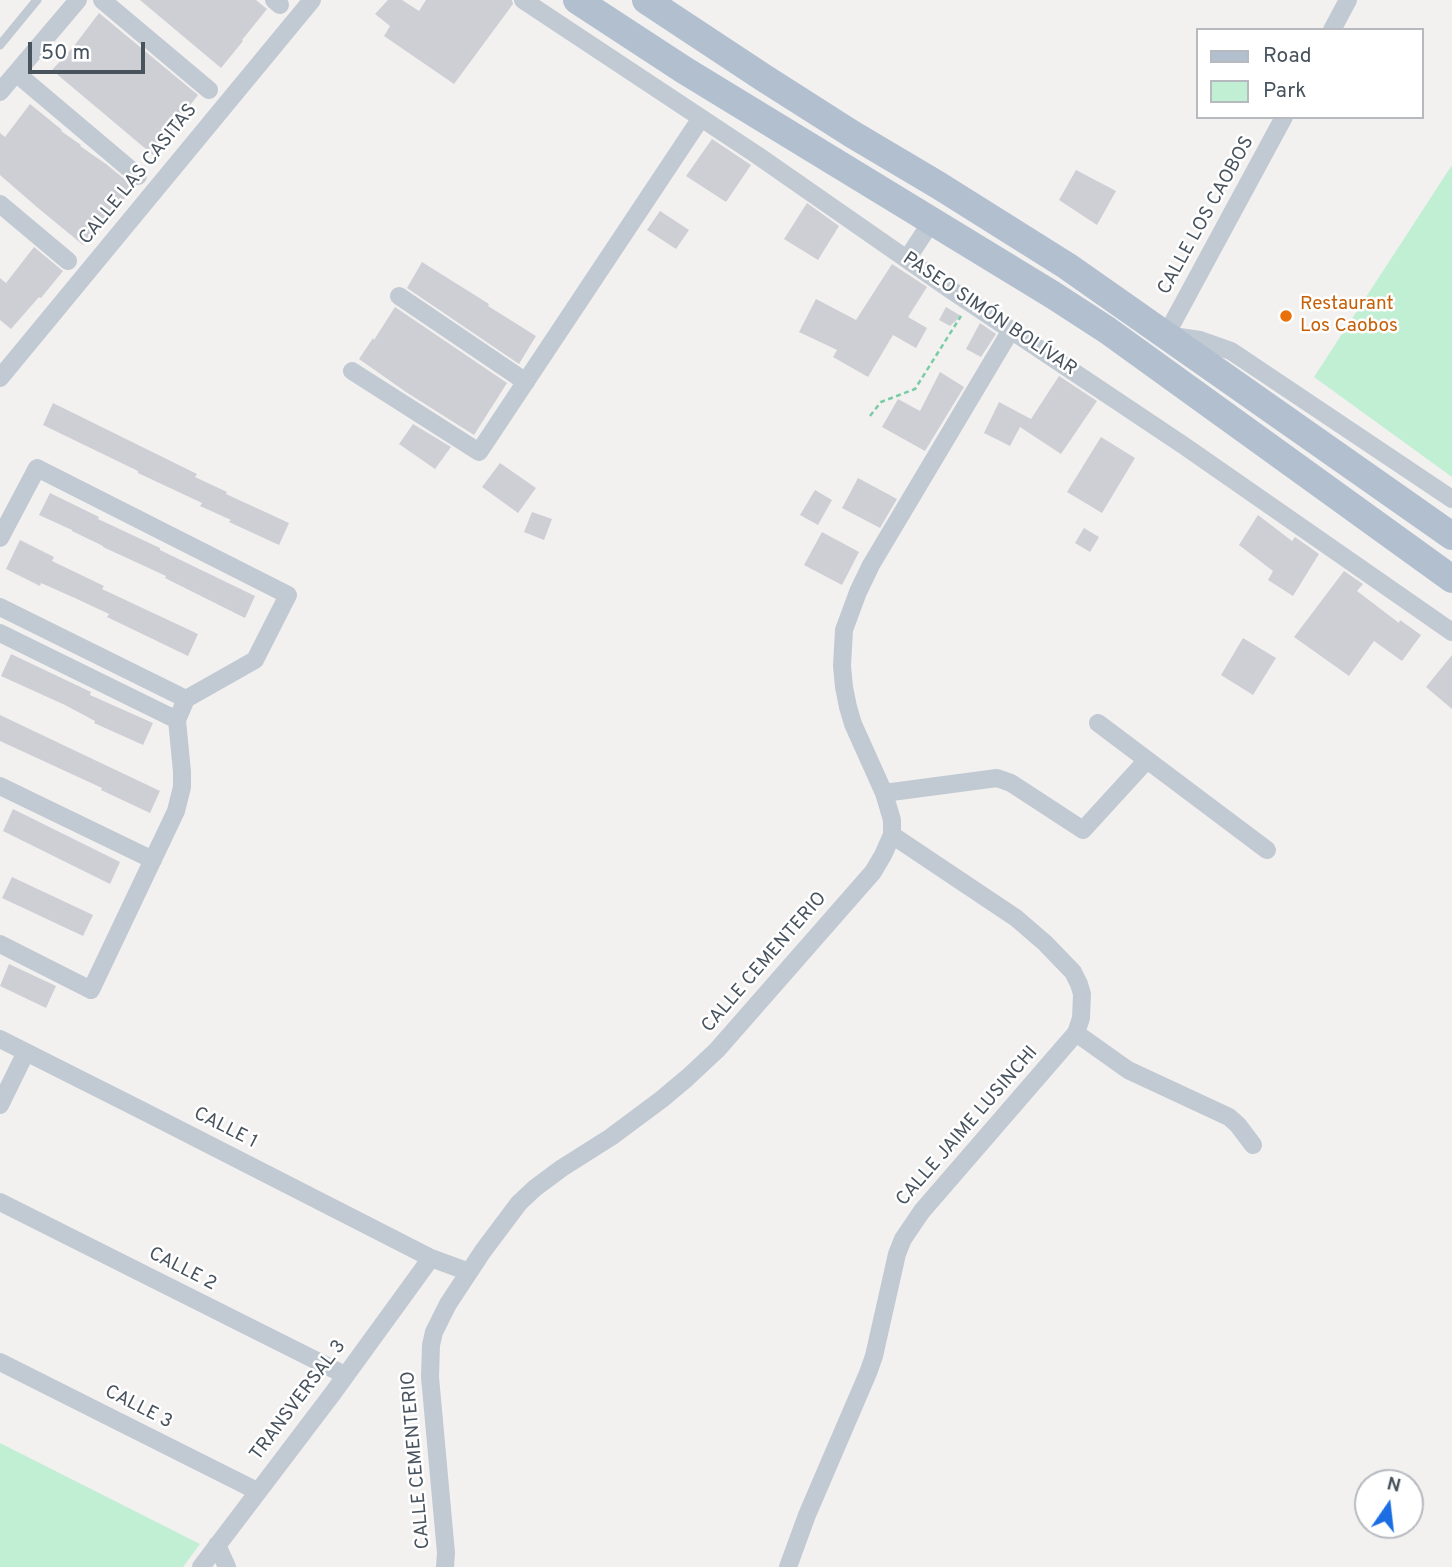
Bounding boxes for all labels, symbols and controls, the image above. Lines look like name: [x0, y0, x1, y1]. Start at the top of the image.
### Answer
scale bar: [32, 28, 149, 72]
legend: [1196, 28, 1424, 119]
text: 50 m: [41, 40, 90, 67]
text: Road: [1263, 43, 1312, 70]
text: Park: [1263, 78, 1306, 105]
street label: CALLE LAS CASITAS: [75, 100, 203, 250]
street label: CALLE LOS CAOBOS: [1154, 133, 1260, 299]
street label: PASEO SIMÓN BOLÍVAR: [898, 248, 1080, 382]
place label: Restaurant Los Caobos: [1300, 294, 1398, 338]
marker: Restaurant Los Caobos: [1278, 308, 1294, 324]
street label: CALLE CEMENTERIO: [698, 888, 832, 1038]
street label: CALLE JAIME LUSINCHI: [892, 1042, 1044, 1212]
street label: CALLE 1: [189, 1103, 261, 1155]
street label: CALLE 2: [144, 1243, 220, 1297]
street label: TRANSVERSAL 3: [246, 1336, 352, 1466]
street label: CALLE CEMENTERIO: [398, 1370, 436, 1550]
street label: CALLE 3: [100, 1381, 176, 1435]
north arrow: [1354, 1469, 1424, 1539]
text: N: [1384, 1472, 1403, 1499]

